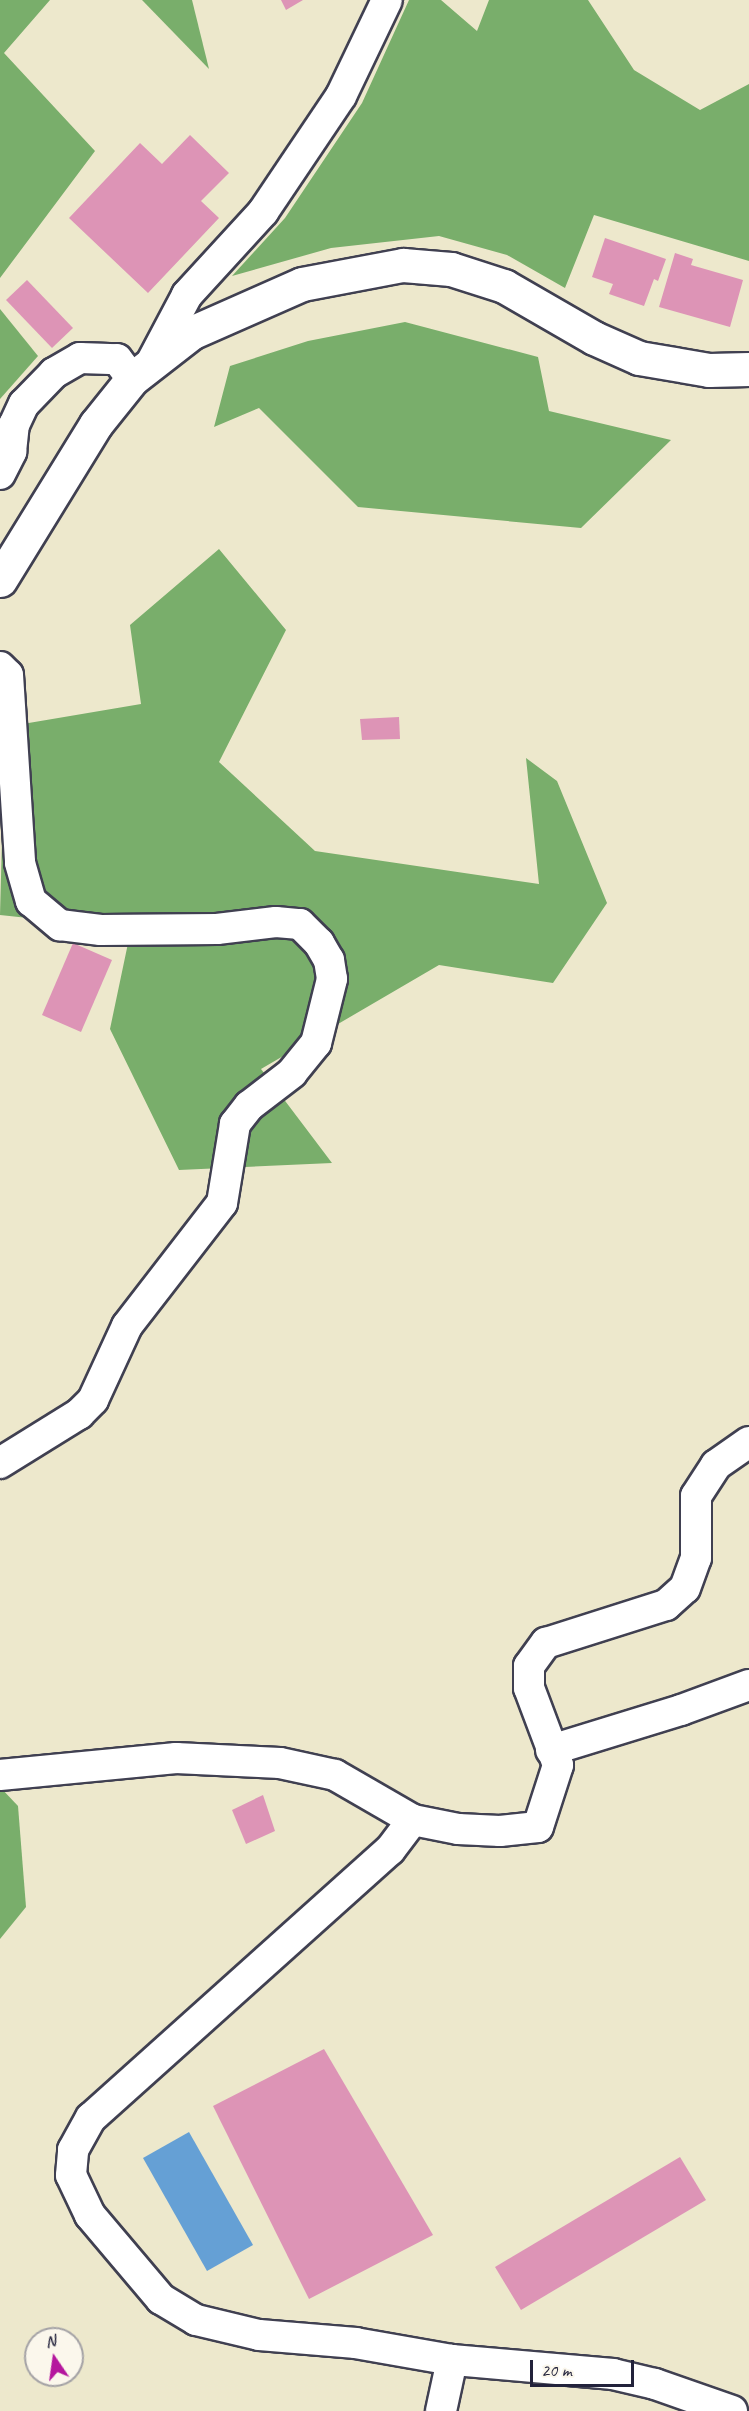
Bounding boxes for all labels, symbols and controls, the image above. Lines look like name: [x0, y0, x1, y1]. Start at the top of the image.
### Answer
north arrow: [24, 2327, 84, 2387]
text: N: [43, 2331, 57, 2352]
scale bar: [533, 2348, 636, 2386]
text: 20 m: [541, 2359, 572, 2381]

